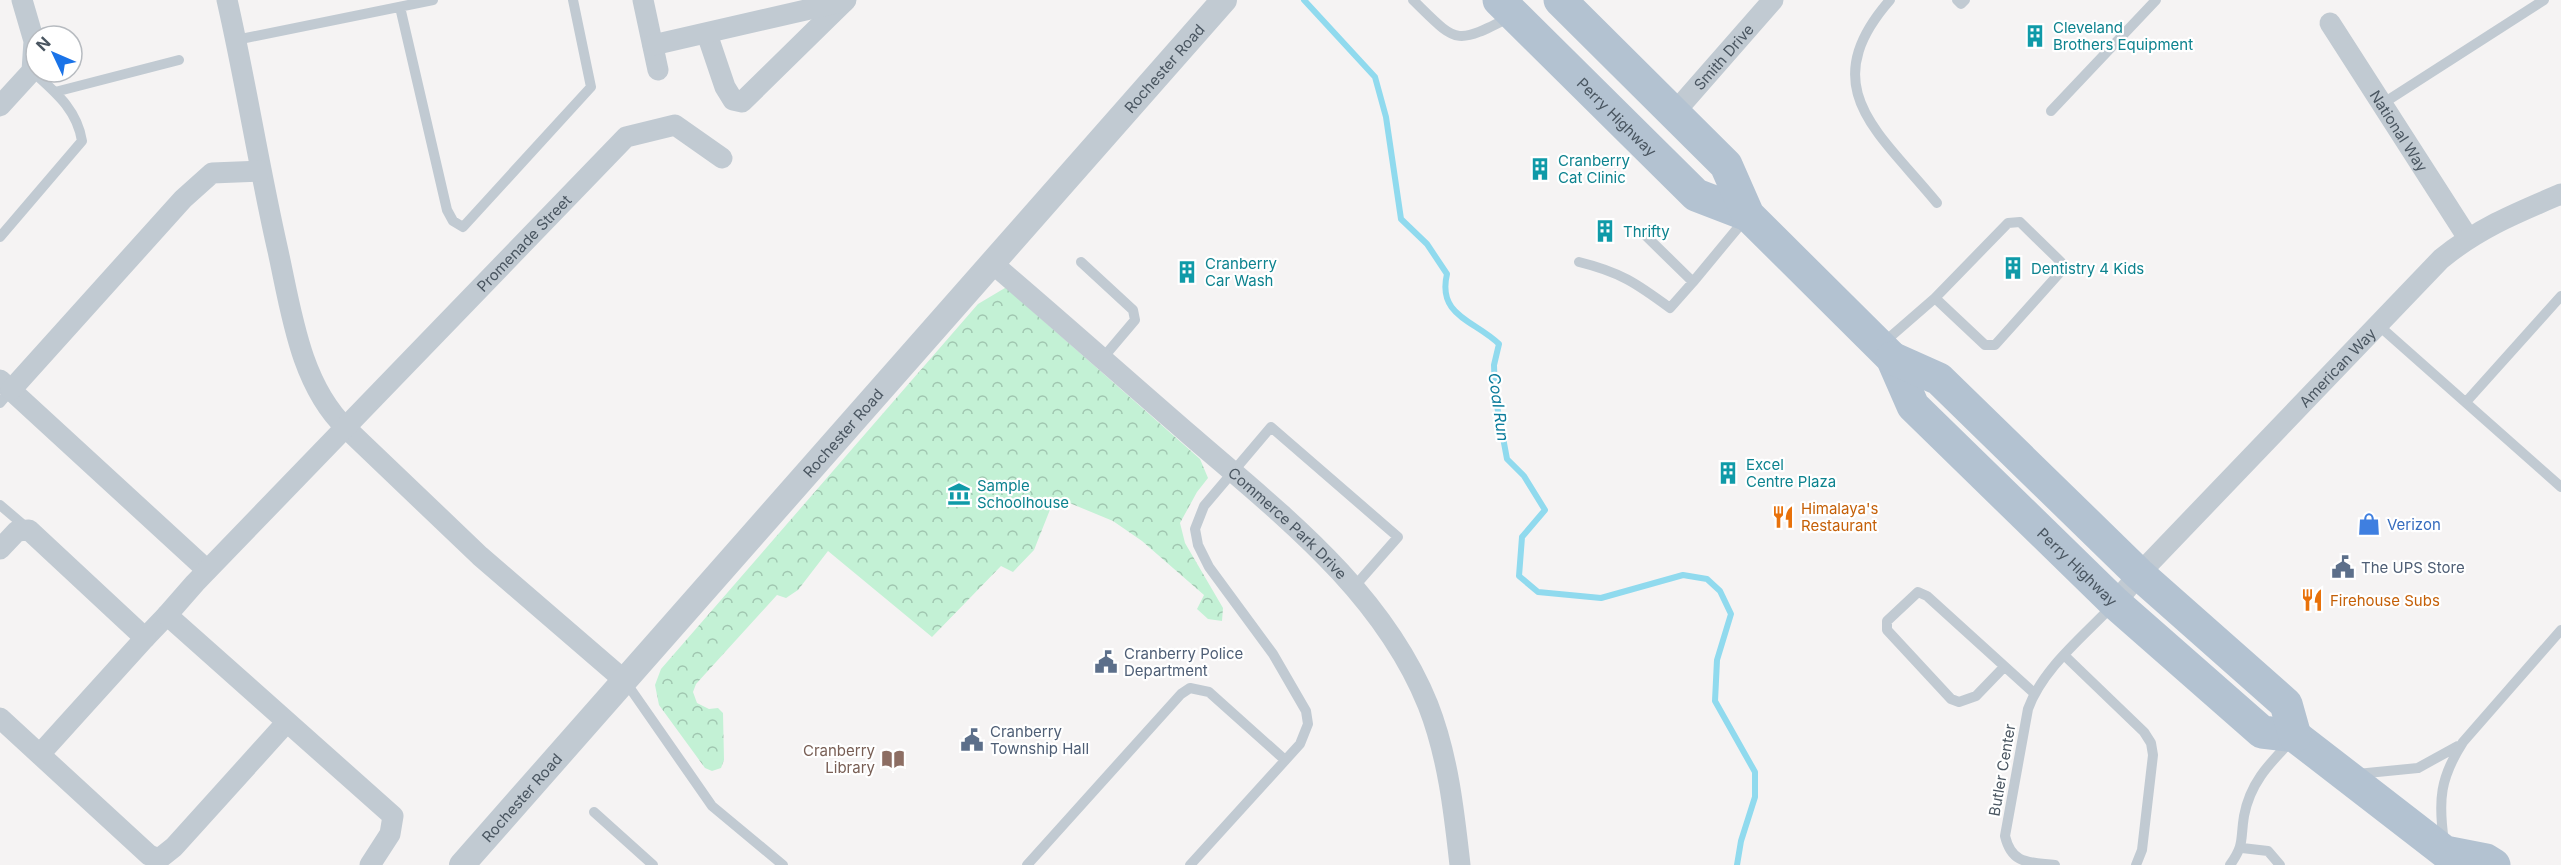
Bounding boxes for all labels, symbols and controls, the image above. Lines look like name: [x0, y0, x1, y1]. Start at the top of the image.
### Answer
place label: Cleveland Brothers Equipment: [2053, 18, 2193, 54]
street label: Rochester Road: [1120, 20, 1208, 116]
street label: Smith Drive: [1689, 20, 1757, 94]
building icon: Cleveland Brothers Equipment: [2022, 23, 2048, 49]
north arrow: [24, 24, 84, 84]
text: N: [32, 32, 55, 55]
street label: Perry Highway: [1573, 73, 1661, 161]
street label: National Way: [2366, 86, 2433, 176]
place label: Cranberry Cat Clinic: [1558, 151, 1631, 187]
building icon: Cranberry Cat Clinic: [1527, 156, 1553, 182]
street label: Promenade Street: [472, 190, 575, 295]
building icon: Thrifty: [1592, 218, 1618, 244]
place label: Thrifty: [1623, 222, 1670, 241]
place label: Cranberry Car Wash: [1205, 254, 1278, 290]
building icon: Dentistry 4 Kids: [2000, 255, 2026, 281]
building icon: Cranberry Car Wash: [1174, 259, 1200, 285]
place label: Dentistry 4 Kids: [2031, 259, 2144, 278]
street label: American Way: [2295, 323, 2380, 411]
water label: Coal Run: [1484, 372, 1514, 442]
street label: Rochester Road: [799, 384, 887, 481]
place label: Excel Centre Plaza: [1746, 455, 1836, 491]
building icon: Excel Centre Plaza: [1715, 460, 1741, 486]
street label: Commerce Park Drive: [1225, 463, 1351, 583]
place label: Sample Schoolhouse: [977, 476, 1069, 512]
museum icon: Sample Schoolhouse: [946, 481, 972, 507]
place label: Himalaya's Restaurant: [1801, 499, 1878, 535]
restaurant icon: Himalaya's Restaurant: [1770, 504, 1796, 530]
shop icon: Verizon: [2356, 511, 2382, 537]
place label: Verizon: [2387, 515, 2441, 534]
street label: Perry Highway: [2034, 523, 2122, 610]
public building icon: The UPS Store: [2330, 554, 2356, 580]
place label: The UPS Store: [2361, 558, 2465, 577]
restaurant icon: Firehouse Subs: [2299, 587, 2325, 613]
place label: Firehouse Subs: [2330, 591, 2440, 610]
place label: Cranberry Police Department: [1124, 644, 1243, 680]
public building icon: Cranberry Police Department: [1093, 649, 1119, 675]
place label: Cranberry Township Hall: [990, 722, 1089, 758]
street label: Butler Center: [1985, 722, 2020, 818]
public building icon: Cranberry Township Hall: [959, 727, 985, 753]
place label: Cranberry Library: [803, 741, 876, 777]
library icon: Cranberry Library: [880, 746, 906, 772]
street label: Rochester Road: [477, 749, 566, 846]

